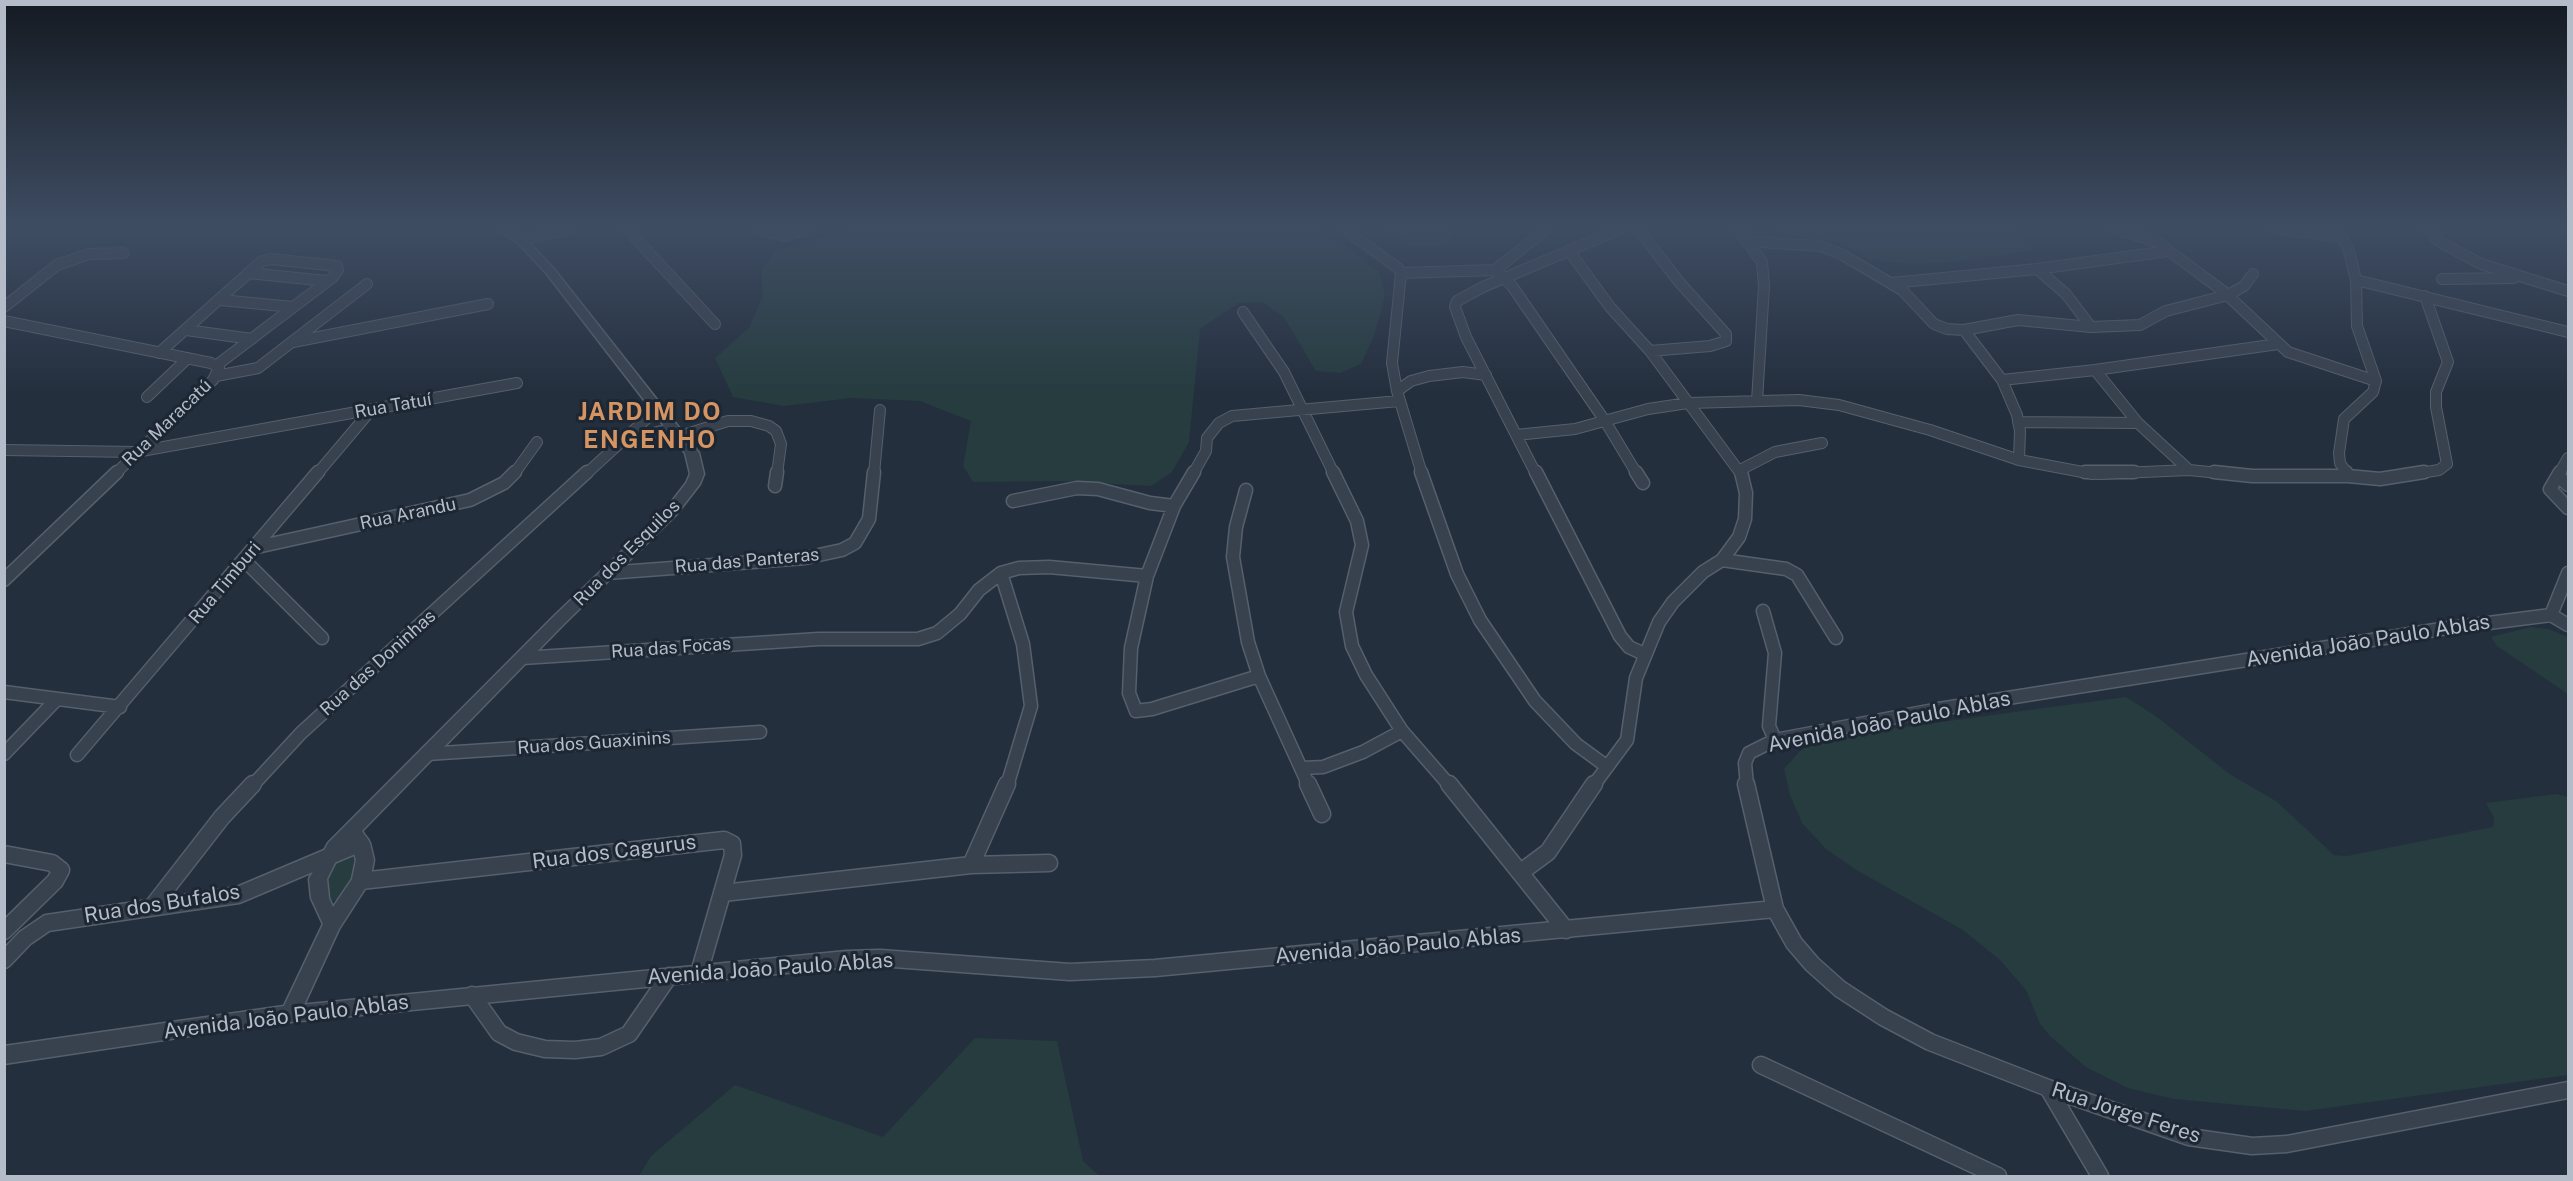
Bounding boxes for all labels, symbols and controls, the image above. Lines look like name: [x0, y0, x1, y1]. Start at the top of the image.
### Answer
street label: Rua Maracatú: [118, 375, 216, 471]
street label: Rua Tatuí: [353, 389, 433, 423]
district label: JARDIM DO ENGENHO: [578, 399, 722, 455]
street label: Rua Arandu: [358, 493, 458, 535]
street label: Rua dos Esquilos: [569, 495, 685, 611]
street label: Rua Timburi: [184, 538, 266, 628]
street label: Rua das Panteras: [674, 544, 820, 578]
street label: Rua das Doninhas: [316, 605, 440, 721]
street label: Avenida João Paulo Ablas: [2244, 609, 2492, 673]
street label: Rua das Focas: [610, 633, 732, 663]
street label: Avenida João Paulo Ablas: [1766, 686, 2012, 758]
street label: Rua dos Guaxinins: [517, 727, 671, 759]
street label: Rua dos Cagurus: [531, 829, 697, 875]
street label: Rua dos Bufalos: [82, 879, 242, 929]
street label: Avenida João Paulo Ablas: [1274, 923, 1522, 969]
street label: Avenida João Paulo Ablas: [646, 948, 894, 990]
street label: Avenida João Paulo Ablas: [162, 989, 410, 1045]
street label: Rua Jorge Feres: [2048, 1077, 2204, 1149]

